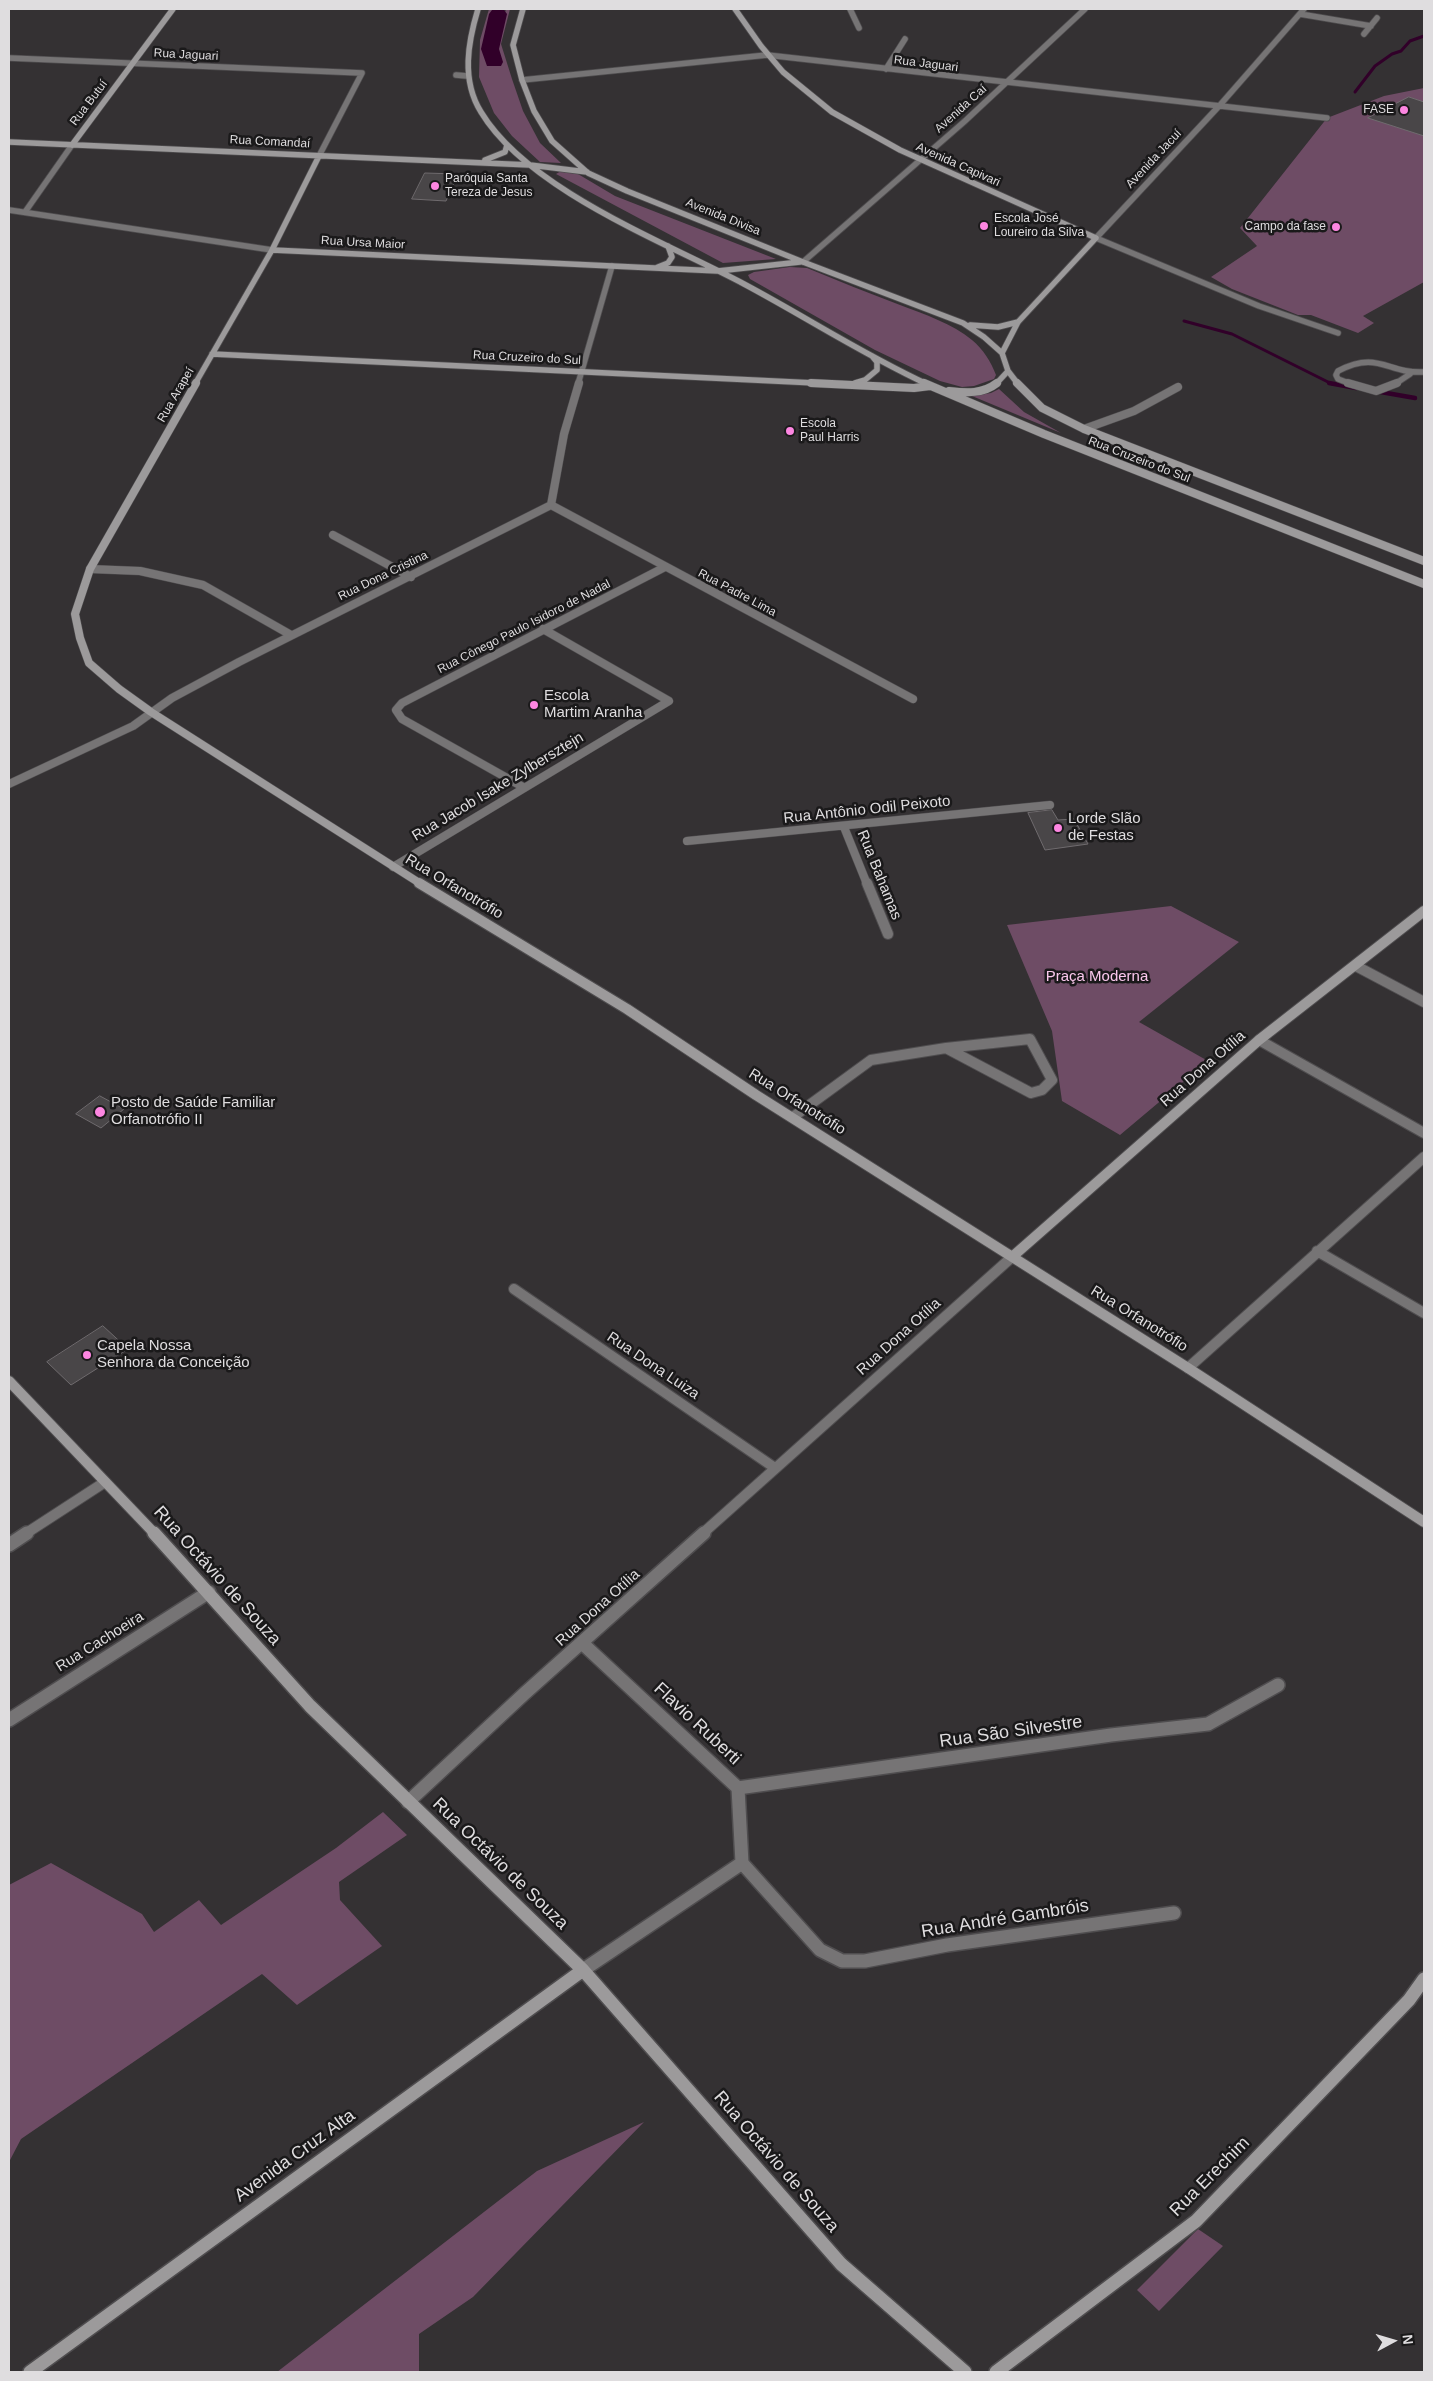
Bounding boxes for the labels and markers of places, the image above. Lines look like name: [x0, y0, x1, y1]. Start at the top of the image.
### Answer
place label: FASE: [1363, 103, 1394, 117]
marker: FASE: [1398, 104, 1410, 116]
place label: Paróquia Santa Tereza de Jesus: [445, 172, 532, 200]
marker: Paróquia Santa Tereza de Jesus: [429, 180, 441, 192]
place label: Escola José Loureiro da Silva: [994, 212, 1084, 240]
marker: Escola José Loureiro da Silva: [978, 220, 990, 232]
place label: Campo da fase: [1245, 220, 1326, 234]
marker: Campo da fase: [1330, 221, 1342, 233]
place label: Escola Paul Harris: [800, 417, 859, 445]
marker: Escola Paul Harris: [784, 425, 796, 437]
place label: Escola Martim Aranha: [544, 687, 642, 722]
marker: Escola Martim Aranha: [528, 699, 540, 711]
place label: Lorde Slão de Festas: [1068, 810, 1141, 845]
marker: Lorde Slão de Festas: [1052, 822, 1064, 834]
place label: Posto de Saúde Familiar Orfanotrófio II: [111, 1094, 275, 1129]
marker: Posto de Saúde Familiar Orfanotrófio II: [93, 1105, 107, 1119]
place label: Capela Nossa Senhora da Conceição: [97, 1337, 250, 1372]
marker: Capela Nossa Senhora da Conceição: [81, 1349, 93, 1361]

